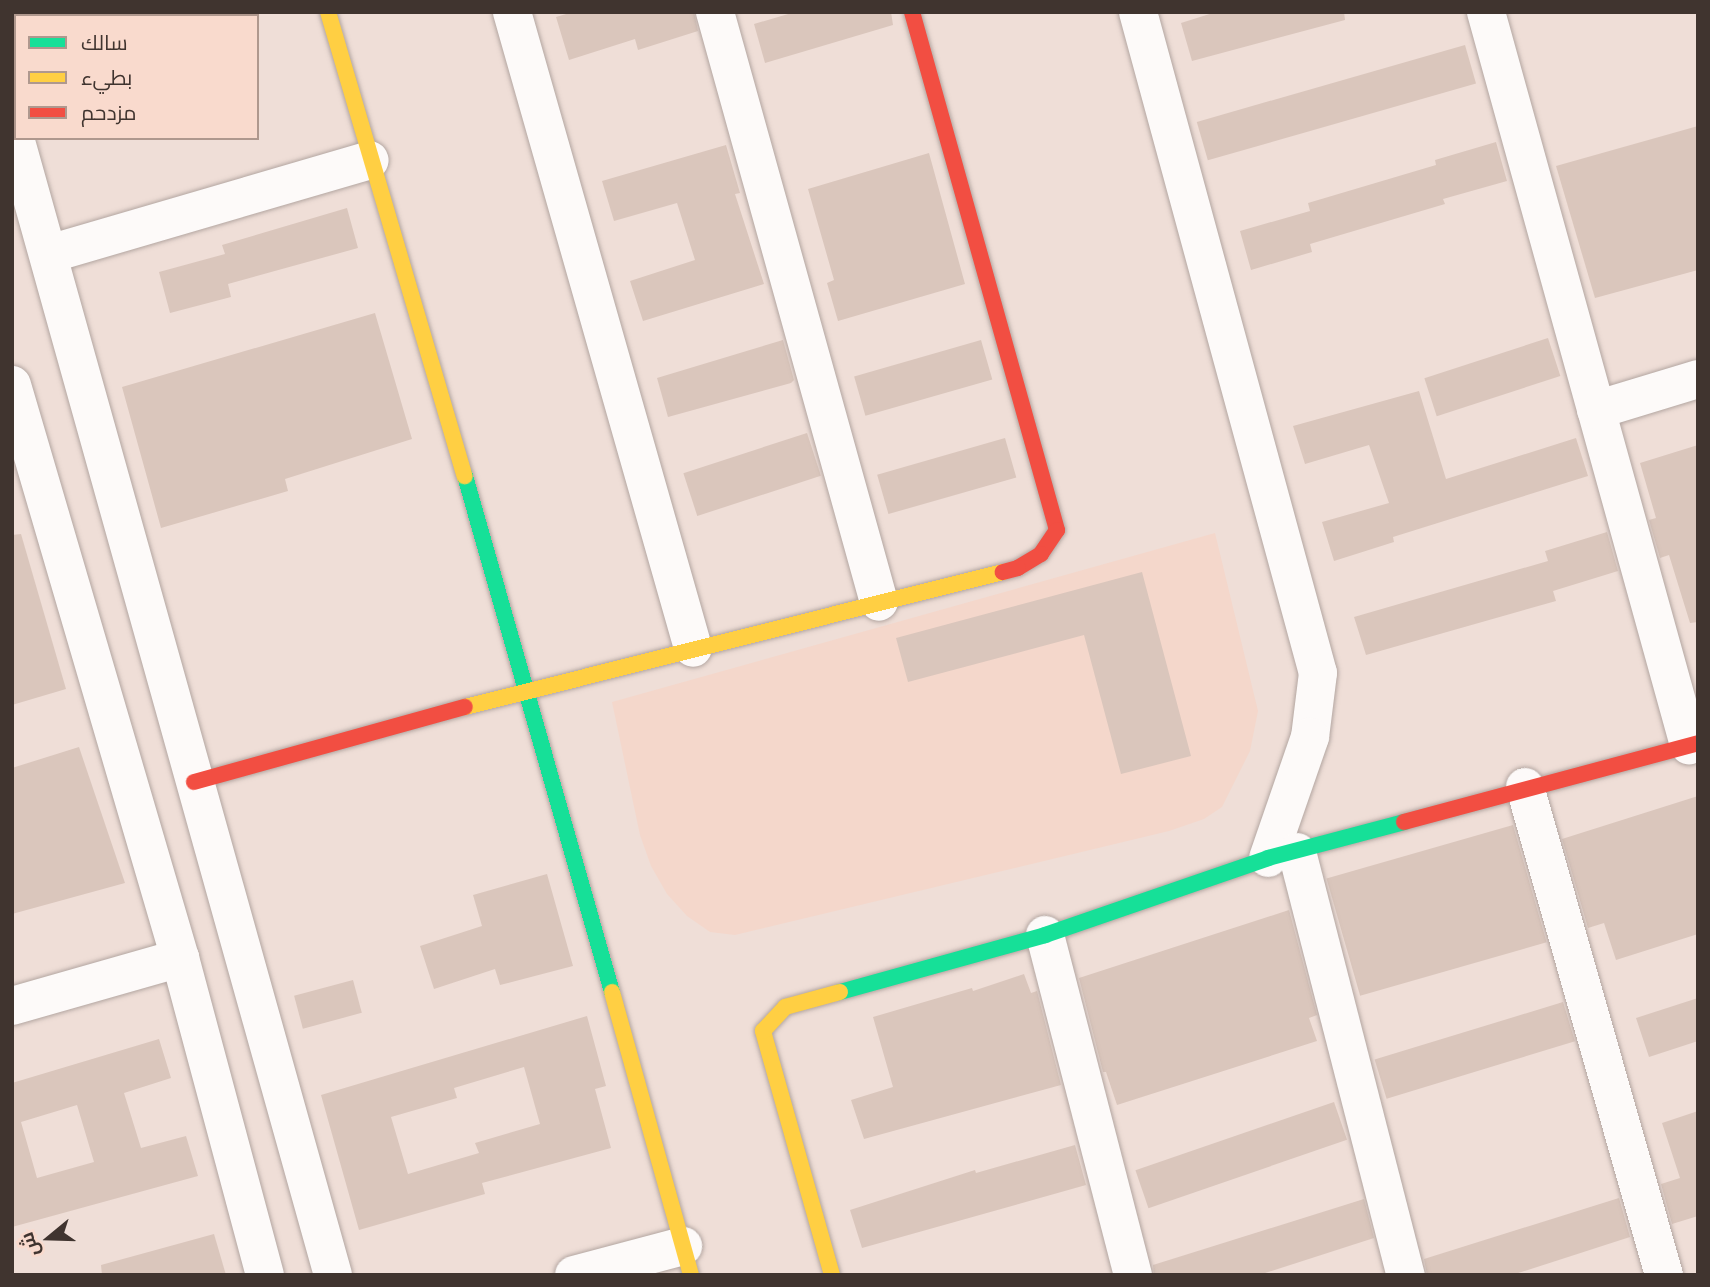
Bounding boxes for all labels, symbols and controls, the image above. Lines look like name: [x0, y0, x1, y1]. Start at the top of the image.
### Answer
legend: [14, 14, 259, 140]
text: سالك: [81, 28, 128, 56]
text: بطيء: [81, 63, 132, 91]
text: مزدحم: [81, 98, 136, 126]
north arrow: [14, 1203, 84, 1273]
text: ش: [13, 1229, 45, 1261]

